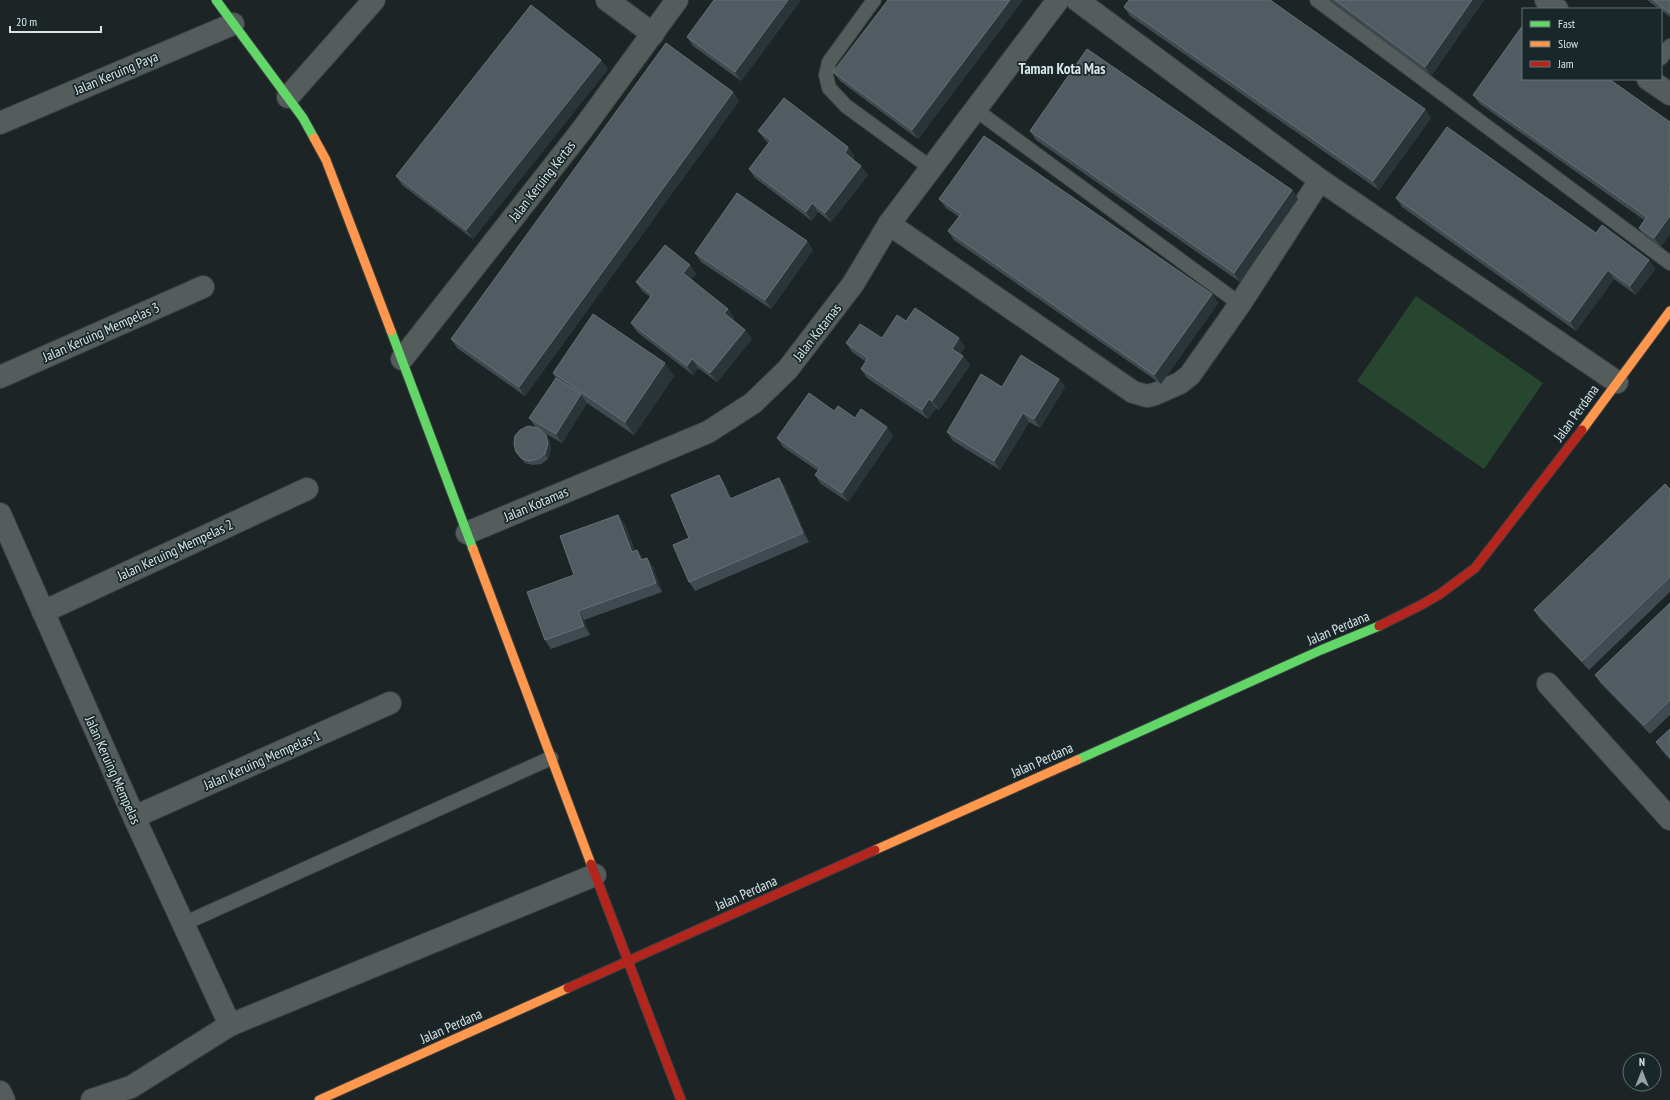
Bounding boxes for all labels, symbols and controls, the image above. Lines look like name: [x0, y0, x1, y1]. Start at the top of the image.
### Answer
scale bar: [10, 8, 101, 34]
legend: [1522, 8, 1662, 80]
text: 20 m: [16, 14, 37, 29]
text: Fast: [1558, 16, 1576, 31]
text: Slow: [1558, 36, 1579, 51]
street label: Jalan Keruing Paya: [70, 47, 161, 99]
text: Jam: [1557, 56, 1574, 71]
district label: Taman Kota Mas: [1019, 59, 1105, 78]
street label: Jalan Keruing Kertas: [504, 137, 579, 226]
street label: Jalan Keruing Mempelas 3: [39, 298, 162, 366]
street label: Jalan Kotamas: [788, 299, 845, 365]
street label: Jalan Perdana: [1549, 381, 1603, 446]
street label: Jalan Kotamas: [500, 482, 571, 526]
street label: Jalan Keruing Mempelas 2: [113, 515, 236, 585]
street label: Jalan Perdana: [1303, 607, 1372, 650]
street label: Jalan Keruing Mempelas: [81, 712, 145, 827]
street label: Jalan Keruing Mempelas 1: [200, 726, 323, 794]
street label: Jalan Perdana: [1007, 738, 1076, 782]
street label: Jalan Perdana: [711, 871, 780, 915]
street label: Jalan Perdana: [416, 1004, 485, 1048]
north arrow: [1622, 1052, 1662, 1092]
text: N: [1639, 1055, 1645, 1069]

